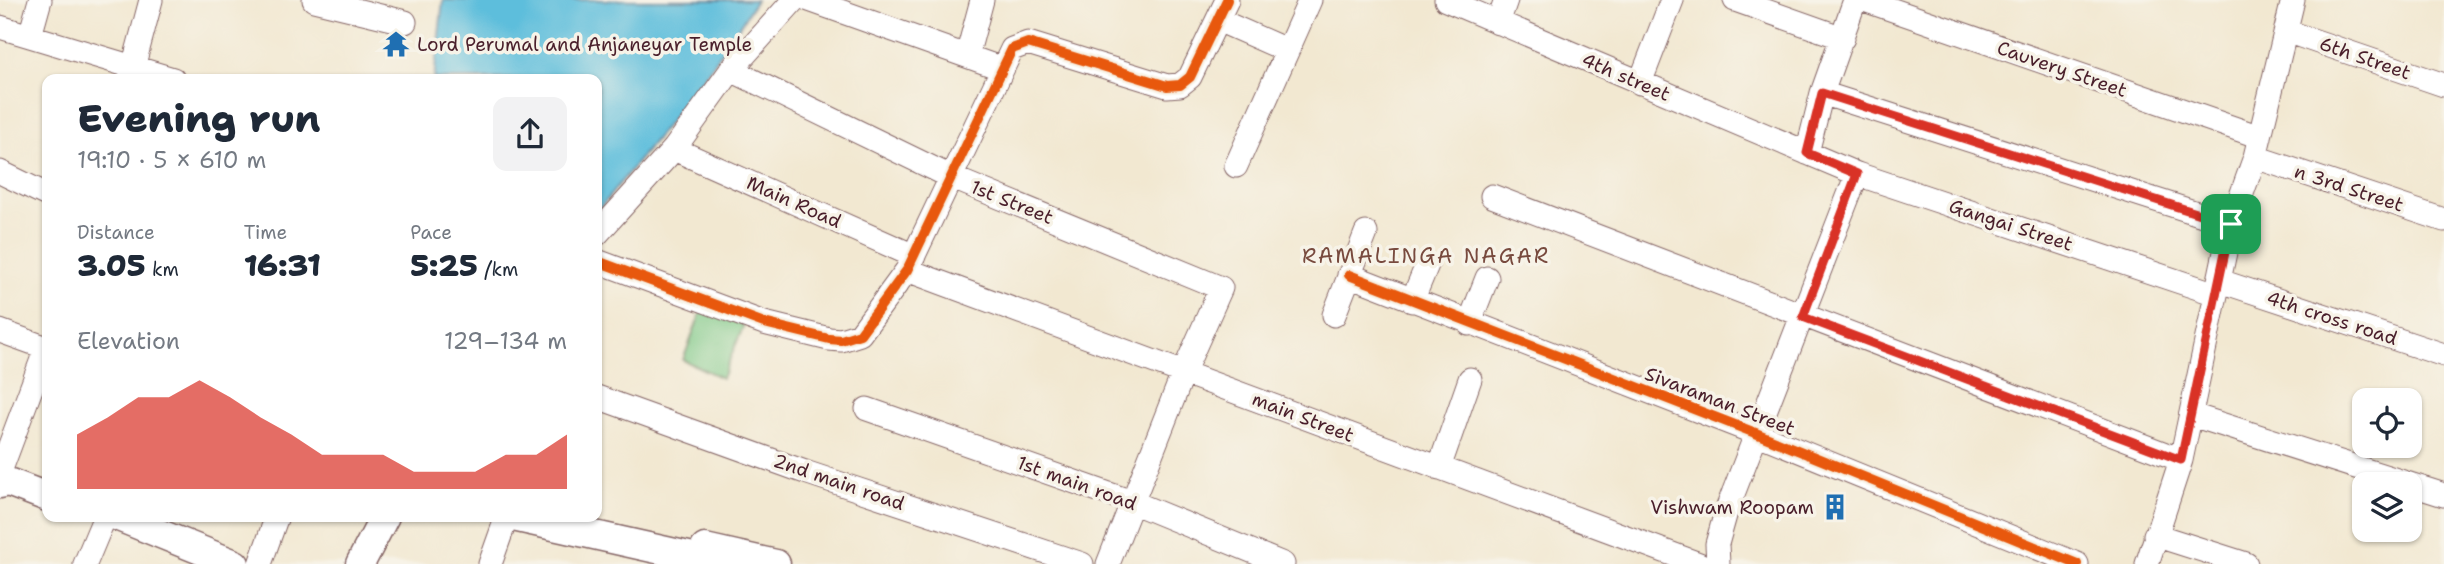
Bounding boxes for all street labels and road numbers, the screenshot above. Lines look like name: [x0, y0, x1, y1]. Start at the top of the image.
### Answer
street label: 6th Street: [2316, 31, 2414, 85]
street label: Cauvery Street: [1994, 35, 2130, 103]
street label: 4th street: [1578, 47, 1674, 107]
street label: n 3rd Street: [2291, 159, 2407, 217]
street label: Main Road: [743, 170, 845, 234]
street label: 1st Street: [967, 174, 1057, 230]
street label: Gangai Street: [1946, 193, 2076, 257]
street label: 4th cross road: [2263, 285, 2401, 351]
street label: Sivaraman Street: [1641, 361, 1799, 441]
street label: main Street: [1249, 386, 1357, 448]
street label: 2nd main road: [770, 448, 908, 516]
street label: 1st main road: [1014, 450, 1140, 516]

